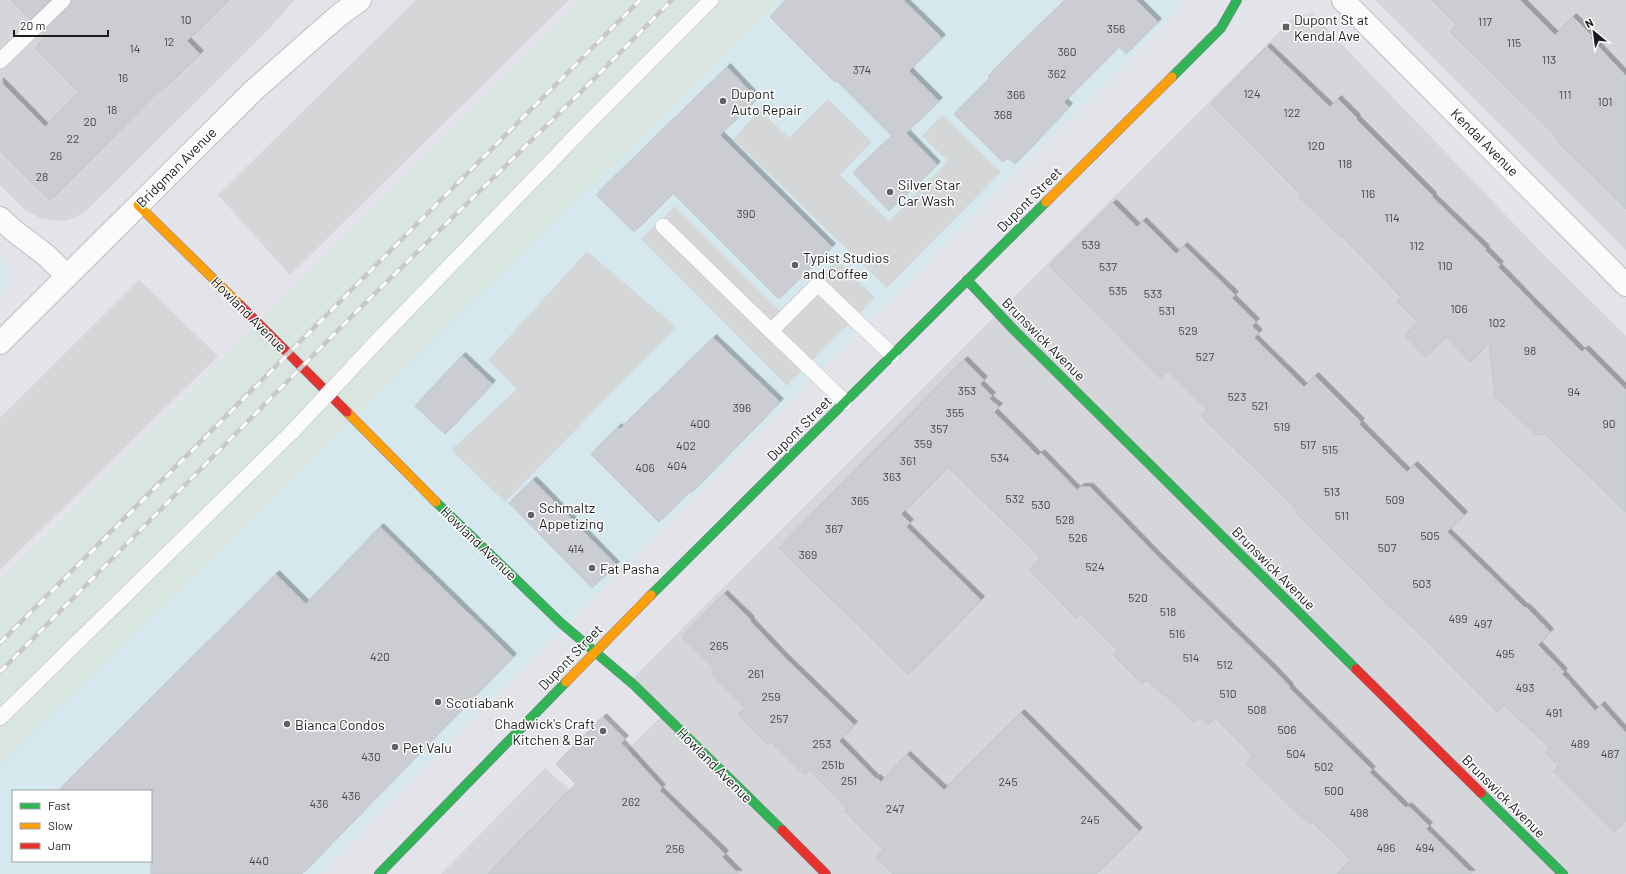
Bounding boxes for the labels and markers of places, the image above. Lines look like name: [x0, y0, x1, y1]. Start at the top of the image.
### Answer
place label: Dupont St at Kendal Ave: [1294, 11, 1369, 44]
marker: Dupont St at Kendal Ave: [1281, 22, 1291, 32]
place label: Dupont Auto Repair: [731, 85, 802, 118]
marker: Dupont Auto Repair: [718, 96, 728, 106]
place label: Silver Star Car Wash: [898, 176, 960, 209]
marker: Silver Star Car Wash: [885, 187, 895, 197]
place label: Typist Studios and Coffee: [803, 249, 889, 282]
marker: Typist Studios and Coffee: [790, 260, 800, 270]
place label: Schmaltz Appetizing: [539, 499, 604, 532]
marker: Schmaltz Appetizing: [526, 510, 536, 520]
place label: Fat Pasha: [600, 560, 659, 577]
marker: Fat Pasha: [587, 563, 597, 573]
place label: Scotiabank: [446, 694, 514, 711]
marker: Scotiabank: [433, 697, 443, 707]
place label: Chadwick's Craft Kitchen & Bar: [494, 715, 595, 748]
place label: Bianca Condos: [295, 716, 385, 733]
marker: Bianca Condos: [282, 719, 292, 729]
marker: Chadwick's Craft Kitchen & Bar: [598, 726, 608, 736]
place label: Pet Valu: [403, 739, 452, 756]
marker: Pet Valu: [390, 742, 400, 752]

